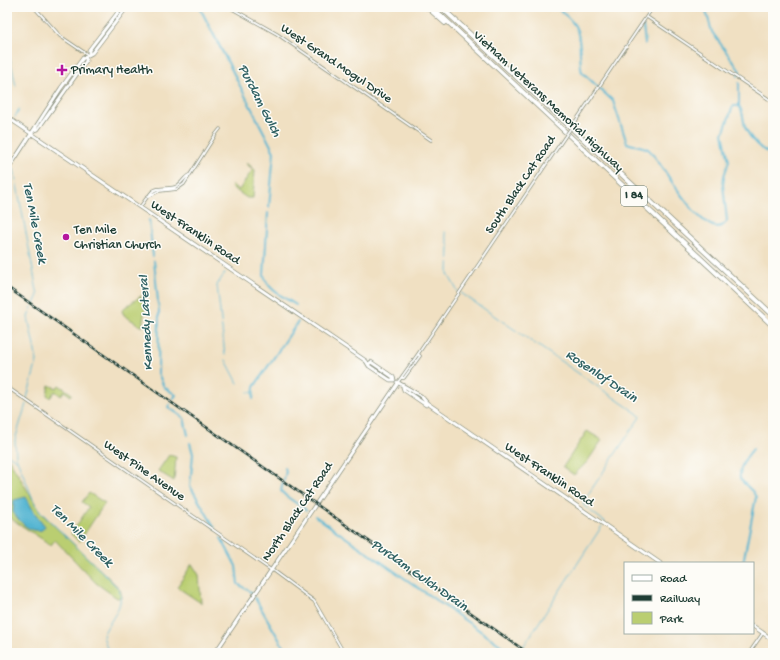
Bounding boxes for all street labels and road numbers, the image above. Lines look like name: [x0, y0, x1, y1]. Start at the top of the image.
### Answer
street label: West Grand Mogul Drive: [277, 21, 395, 107]
street label: Vietnam Veterans Memorial Highway: [469, 28, 627, 176]
street label: South Black Cat Road: [483, 132, 560, 237]
road number: I 84: [621, 186, 647, 206]
street label: West Franklin Road: [147, 198, 244, 269]
street label: West Pine Avenue: [100, 437, 188, 505]
street label: West Franklin Road: [501, 440, 598, 511]
street label: North Black Cat Road: [259, 458, 337, 564]

